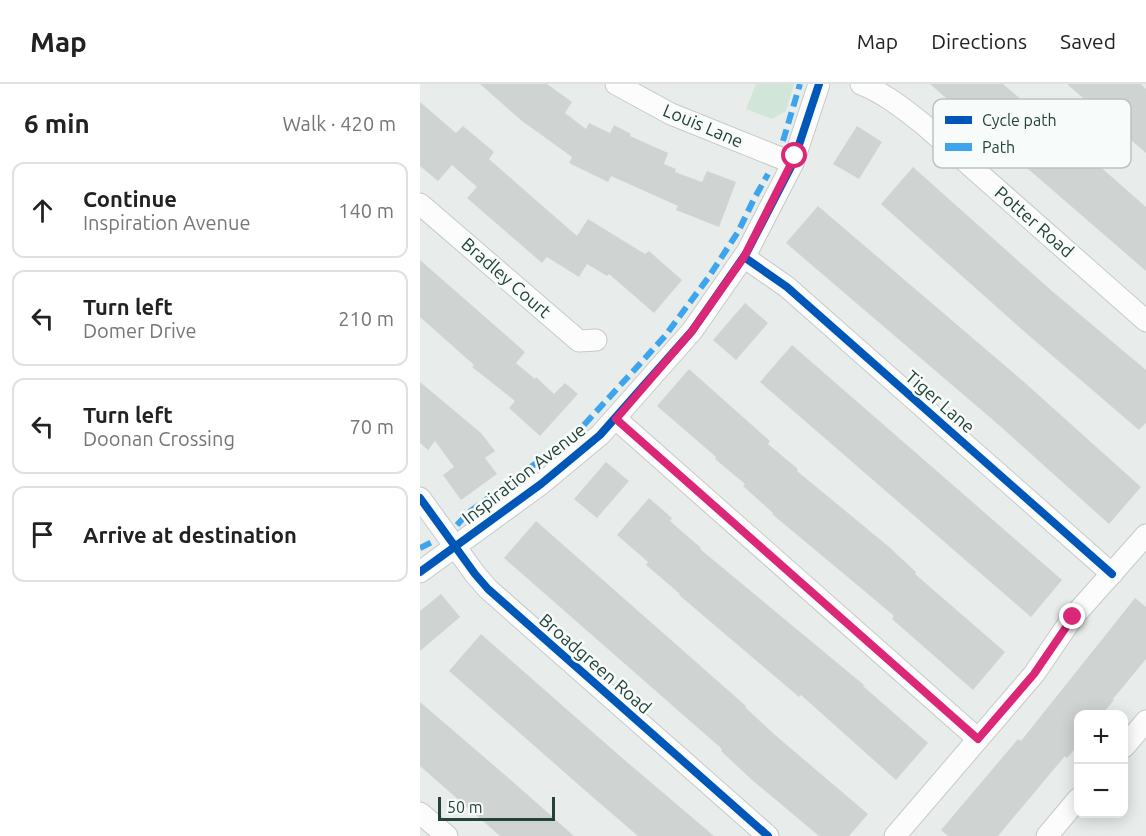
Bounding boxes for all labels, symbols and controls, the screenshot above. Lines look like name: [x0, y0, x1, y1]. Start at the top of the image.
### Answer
text: Map: [30, 26, 87, 57]
text: Map: [857, 29, 898, 53]
text: Directions: [931, 29, 1027, 53]
text: Saved: [1060, 29, 1116, 53]
street label: Louis Lane: [660, 99, 746, 151]
legend: [933, 99, 1131, 168]
text: 6 min: [24, 109, 90, 138]
text: Cycle path: [982, 111, 1057, 129]
text: Walk · 420 m: [283, 112, 396, 135]
text: Path: [982, 138, 1015, 156]
route start: [781, 142, 807, 168]
street label: Potter Road: [991, 182, 1078, 261]
text: Continue: [83, 186, 177, 211]
icon: ahead: [26, 194, 59, 227]
text: 140 m: [338, 199, 394, 222]
text: Inspiration Avenue: [83, 211, 250, 234]
street label: Bradley Court: [458, 233, 555, 321]
text: Turn left: [83, 294, 173, 319]
icon: left: [26, 302, 59, 335]
text: 210 m: [338, 307, 394, 330]
text: Domer Drive: [83, 319, 197, 342]
street label: Tiger Lane: [902, 366, 979, 437]
text: Turn left: [83, 402, 173, 427]
icon: left: [26, 410, 59, 443]
text: 70 m: [350, 415, 394, 438]
street label: Inspiration Avenue: [458, 419, 589, 527]
text: Doonan Crossing: [83, 427, 235, 450]
icon: arrive: [26, 518, 59, 551]
text: Arrive at destination: [83, 522, 297, 547]
route end: [1059, 603, 1085, 629]
street label: Broadgreen Road: [536, 609, 656, 717]
map controls: [1074, 710, 1128, 818]
button: +: [1074, 710, 1128, 764]
button: −: [1074, 764, 1128, 818]
scale bar: [438, 794, 555, 822]
text: 50 m: [447, 798, 483, 816]

